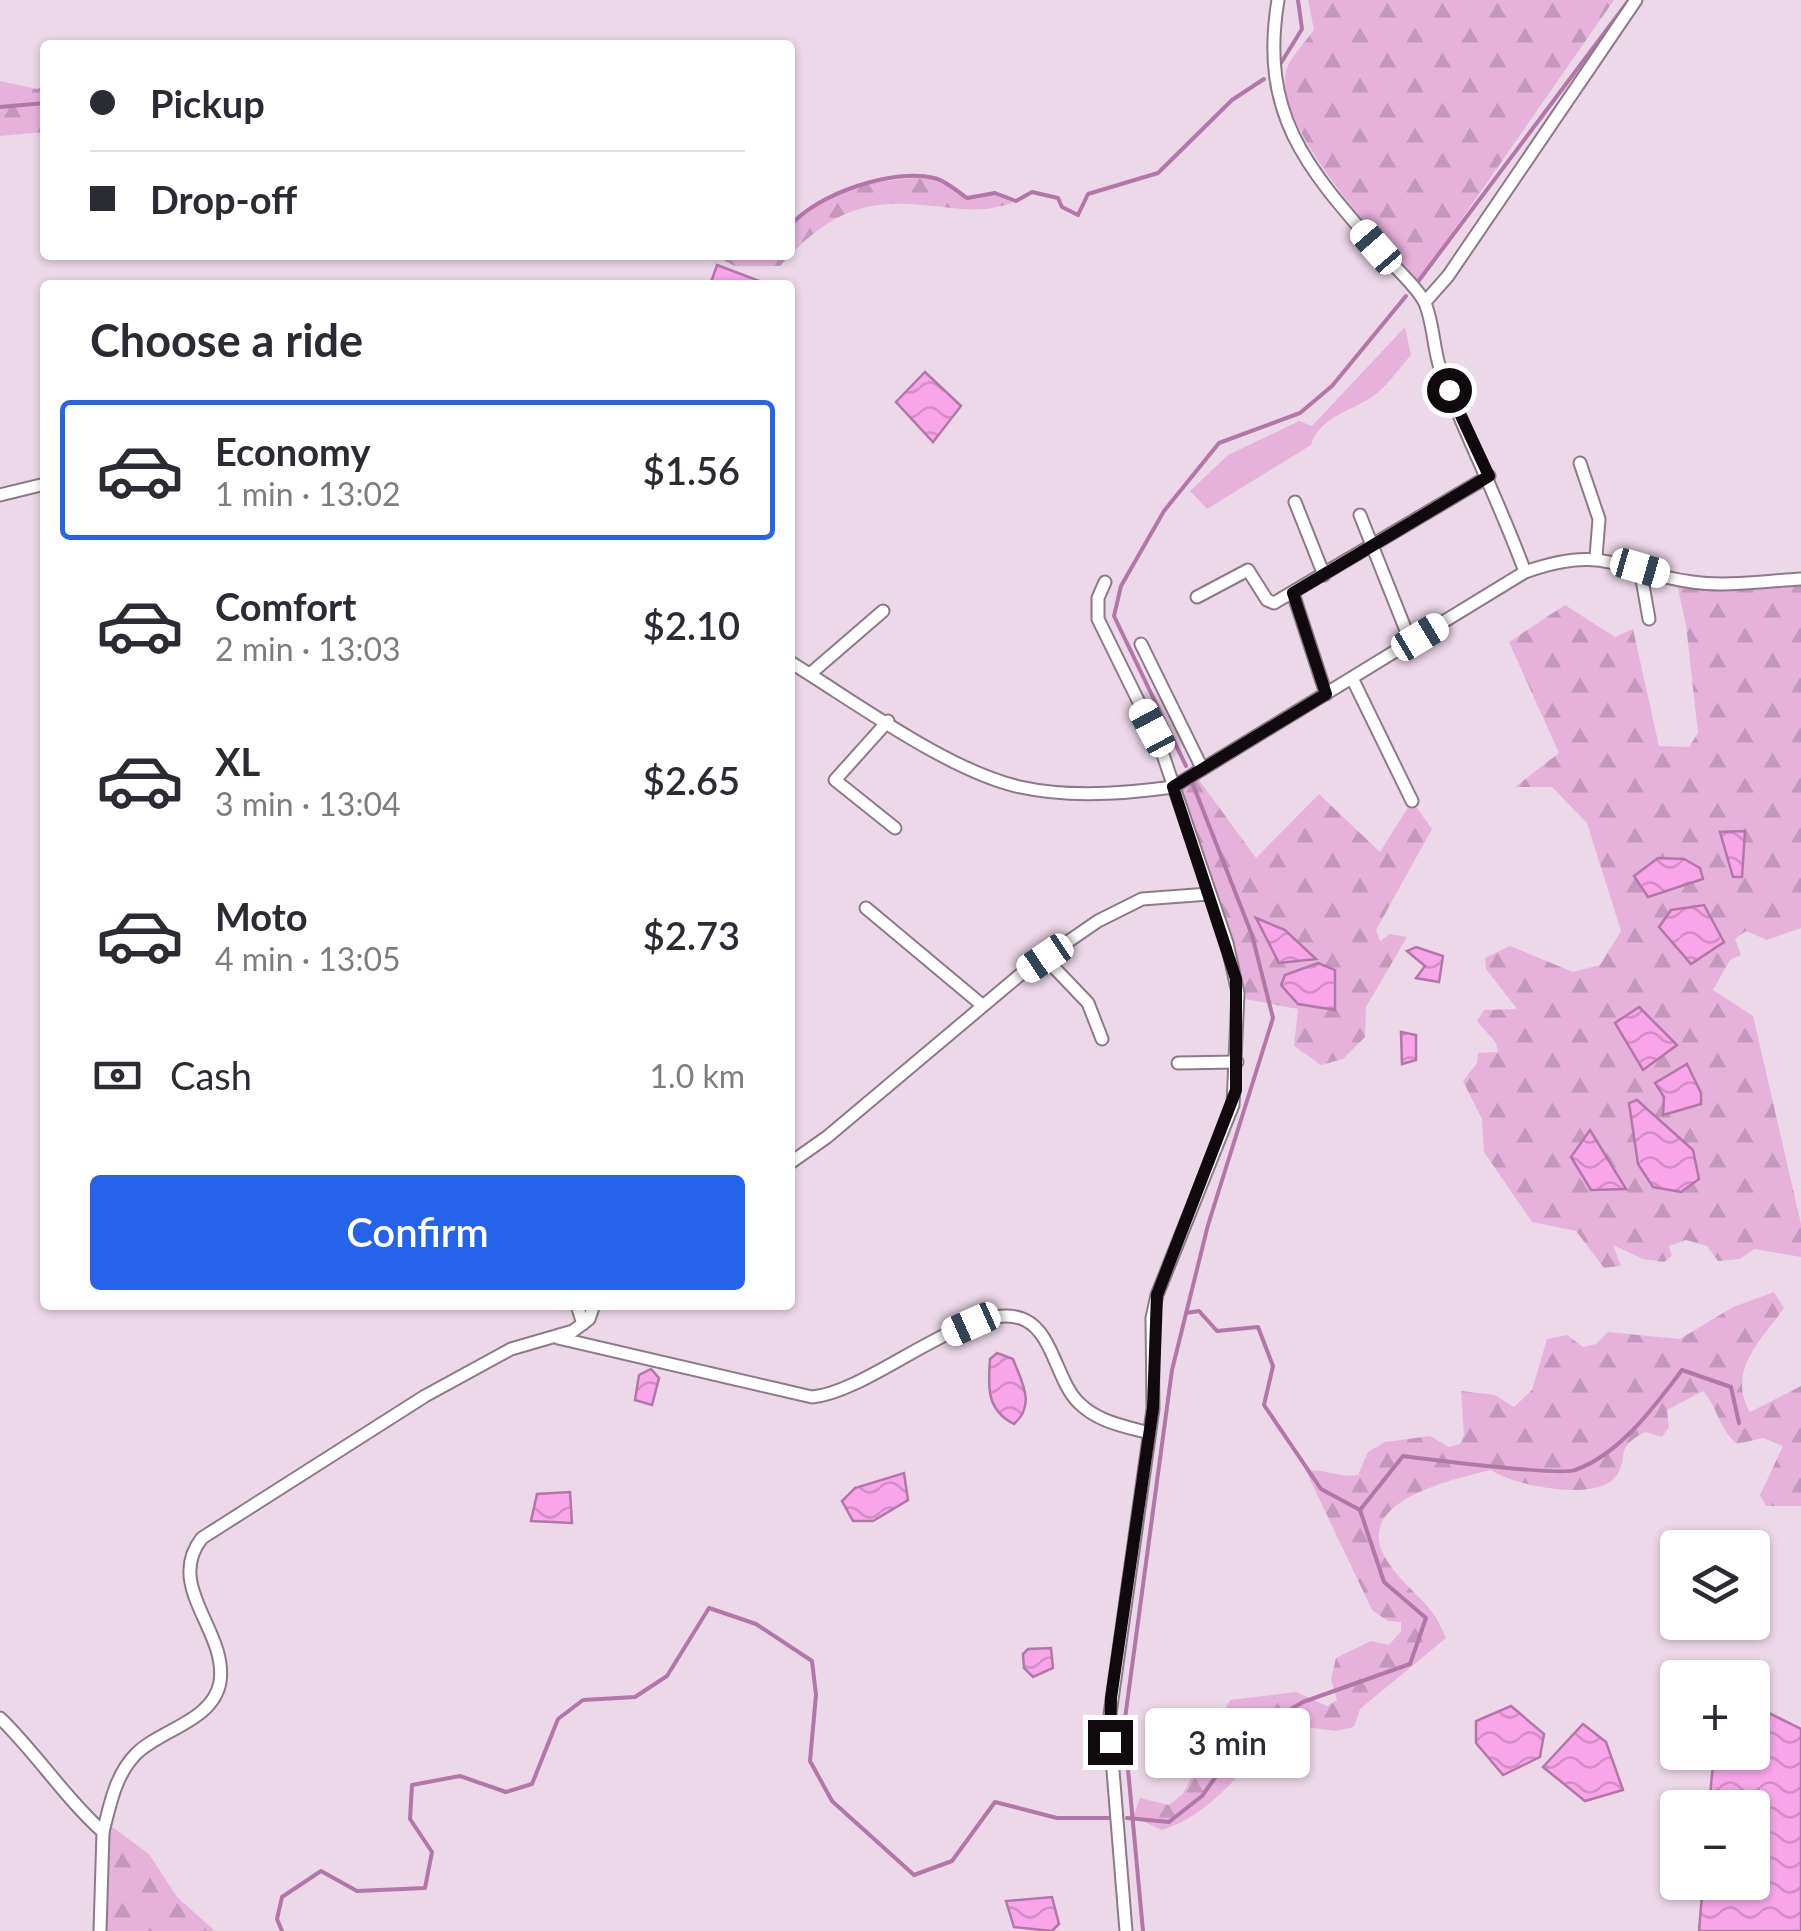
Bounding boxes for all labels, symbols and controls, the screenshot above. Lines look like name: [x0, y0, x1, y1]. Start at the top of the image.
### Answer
text: Pickup: [150, 80, 265, 126]
text: Drop-off: [150, 176, 297, 222]
car: [1345, 215, 1407, 279]
text: Choose a ride: [90, 313, 363, 367]
route start: [1427, 368, 1472, 413]
icon: car: [95, 425, 185, 515]
text: Economy: [215, 428, 370, 474]
text: $1.56: [643, 447, 740, 493]
text: 1 min · 13:02: [215, 474, 401, 513]
car: [1607, 545, 1673, 591]
icon: car: [95, 580, 185, 670]
text: Comfort: [215, 583, 356, 629]
text: $2.10: [643, 602, 740, 648]
car: [1387, 609, 1453, 665]
text: 2 min · 13:03: [215, 629, 401, 668]
car: [1125, 694, 1179, 762]
icon: car: [95, 735, 185, 825]
text: XL: [215, 738, 260, 784]
text: $2.65: [643, 757, 740, 803]
text: 3 min · 13:04: [215, 784, 401, 823]
icon: car: [95, 890, 185, 980]
text: Moto: [215, 893, 308, 939]
text: $2.73: [643, 912, 740, 958]
car: [1012, 929, 1078, 987]
text: 4 min · 13:05: [215, 939, 401, 978]
icon: cash: [90, 1048, 145, 1103]
text: Cash: [170, 1052, 252, 1098]
text: 1.0 km: [650, 1056, 745, 1095]
button: Confirm: [90, 1175, 745, 1290]
car: [937, 1298, 1005, 1350]
map controls: [1660, 1530, 1770, 1900]
button: layers: [1660, 1530, 1770, 1640]
button: +: [1660, 1660, 1770, 1770]
callout: 3 min: [1145, 1707, 1310, 1777]
route end: [1088, 1720, 1133, 1765]
text: 3 min: [1188, 1723, 1267, 1762]
button: −: [1660, 1790, 1770, 1900]

